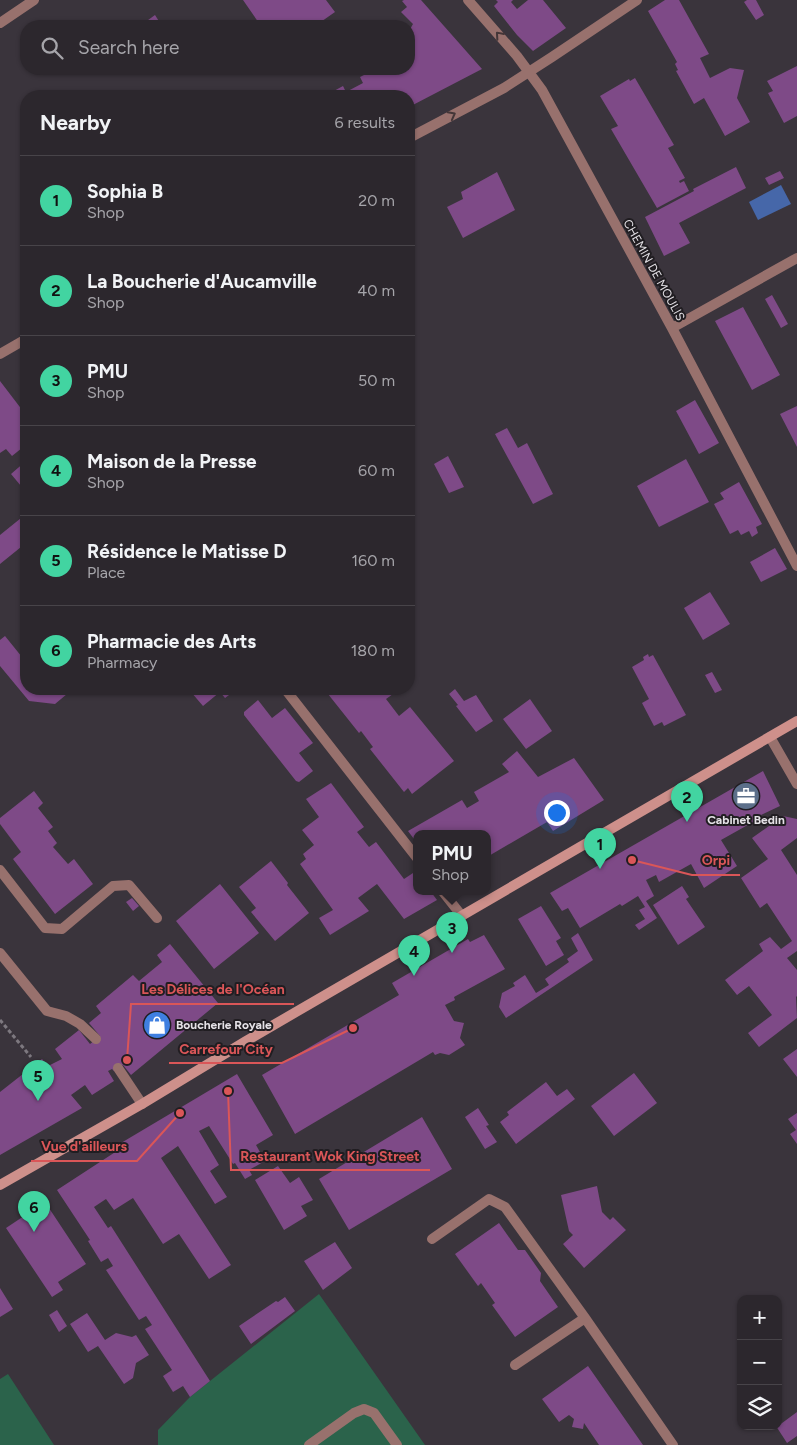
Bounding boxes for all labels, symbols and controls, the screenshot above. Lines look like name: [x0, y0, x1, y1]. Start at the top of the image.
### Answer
search box: [20, 20, 415, 75]
one-way arrow: [496, 32, 505, 41]
icon: search: [38, 34, 66, 62]
text: Search here: [78, 36, 180, 59]
text: Nearby: [40, 110, 111, 135]
one-way arrow: [447, 111, 456, 121]
text: 6 results: [334, 113, 395, 132]
text: Sophia B: [87, 180, 163, 203]
text: 1: [53, 191, 59, 210]
text: 20 m: [358, 191, 395, 210]
text: Shop: [87, 203, 125, 222]
street label: CHEMIN DE MOULIS: [620, 217, 688, 323]
text: La Boucherie d'Aucamville: [87, 270, 317, 293]
text: 2: [51, 281, 61, 300]
text: 40 m: [357, 281, 395, 300]
text: Shop: [87, 293, 125, 312]
text: PMU: [87, 360, 128, 383]
text: 3: [52, 371, 60, 390]
text: 50 m: [358, 371, 395, 390]
text: Shop: [87, 383, 125, 402]
text: Maison de la Presse: [87, 450, 257, 473]
text: 4: [51, 461, 61, 480]
text: 60 m: [358, 461, 395, 480]
text: Shop: [87, 473, 125, 492]
text: Résidence le Matisse D: [87, 540, 287, 563]
text: 5: [51, 551, 61, 570]
text: 160 m: [352, 551, 395, 570]
text: Place: [87, 563, 125, 582]
text: Pharmacie des Arts: [87, 630, 256, 653]
text: 6: [51, 641, 61, 660]
text: 180 m: [351, 641, 395, 660]
text: Pharmacy: [87, 653, 157, 672]
pin: 2: [671, 781, 703, 822]
office icon: Cabinet Bedin: [731, 781, 761, 811]
your location: [544, 800, 570, 826]
place label: Cabinet Bedin: [707, 813, 785, 827]
pin: 1: [584, 828, 616, 869]
popup: [413, 830, 491, 895]
text: PMU: [431, 842, 473, 865]
callout: Orpi: [692, 846, 740, 875]
text: Orpi: [702, 852, 730, 869]
text: Shop: [431, 865, 469, 884]
pin: 3: [436, 912, 468, 953]
pin: 4: [398, 935, 430, 976]
callout: Les Délices de l'Océan: [131, 975, 294, 1004]
text: Les Délices de l'Océan: [141, 981, 285, 998]
shop icon: Boucherie Royale: [142, 1010, 172, 1040]
place label: Boucherie Royale: [176, 1018, 272, 1032]
callout: Carrefour City: [169, 1034, 282, 1063]
text: Carrefour City: [179, 1041, 274, 1058]
pin: 5: [22, 1060, 54, 1101]
callout: Vue d'ailleurs: [31, 1132, 137, 1161]
text: Vue d'ailleurs: [41, 1138, 128, 1155]
callout: Restaurant Wok King Street: [231, 1141, 430, 1170]
text: Restaurant Wok King Street: [240, 1148, 420, 1165]
pin: 6: [18, 1191, 50, 1232]
map controls: [737, 1295, 782, 1430]
button: +: [737, 1295, 782, 1340]
button: −: [737, 1340, 782, 1385]
button: layers: [737, 1385, 782, 1430]

